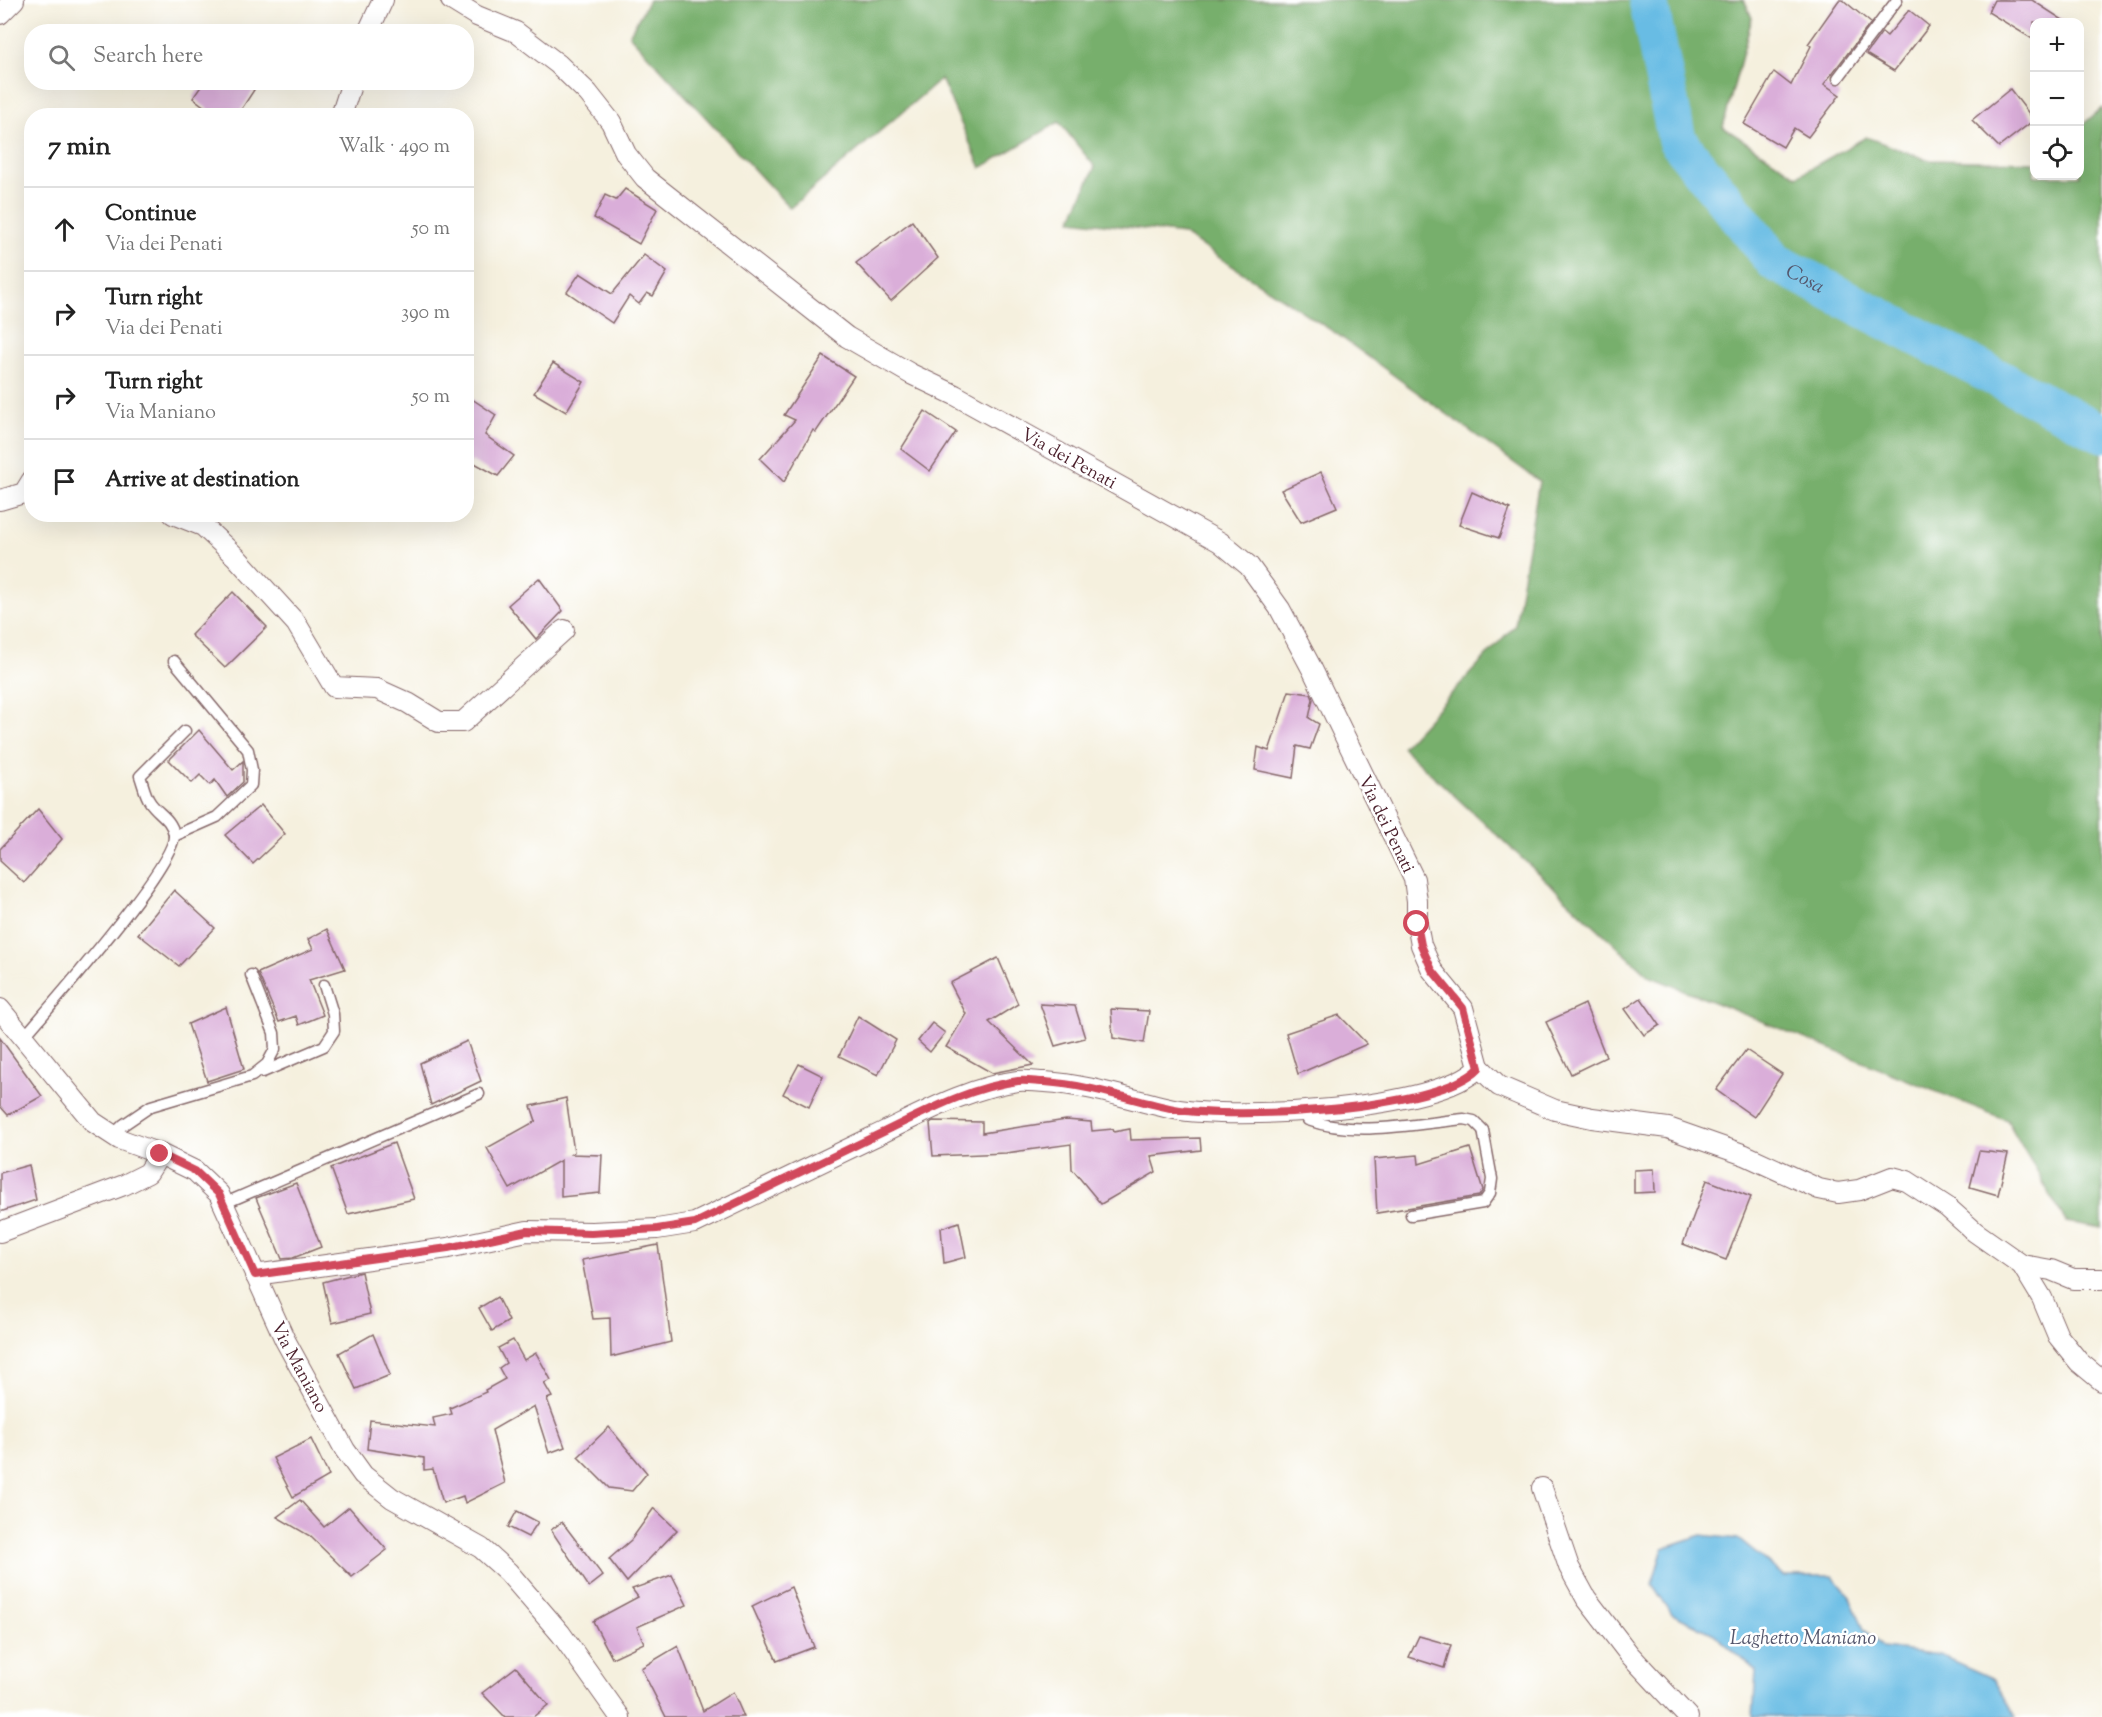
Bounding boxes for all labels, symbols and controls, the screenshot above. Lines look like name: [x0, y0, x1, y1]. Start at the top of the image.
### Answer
map controls: [2030, 18, 2084, 180]
button: +: [2030, 18, 2084, 72]
search box: [24, 24, 474, 90]
icon: search: [45, 41, 78, 74]
text: Search here: [93, 41, 203, 73]
button: −: [2030, 72, 2084, 126]
button: locate: [2030, 126, 2084, 180]
text: 7 min: [48, 129, 111, 166]
text: Walk · 490 m: [339, 133, 450, 162]
text: Continue: [105, 199, 196, 231]
icon: ahead: [48, 213, 81, 246]
text: 50 m: [412, 215, 450, 244]
text: Via dei Penati: [105, 231, 223, 260]
water label: Cosa: [1780, 258, 1829, 302]
text: Turn right: [105, 283, 202, 315]
icon: right: [48, 297, 81, 330]
text: 390 m: [401, 299, 450, 328]
text: Via dei Penati: [105, 315, 223, 344]
text: Turn right: [105, 367, 202, 399]
icon: right: [48, 381, 81, 414]
text: 50 m: [412, 383, 450, 412]
text: Via Maniano: [105, 399, 216, 428]
street label: Via dei Penati: [1015, 423, 1121, 497]
icon: arrive: [48, 465, 81, 498]
text: Arrive at destination: [105, 465, 300, 497]
street label: Via dei Penati: [1350, 772, 1420, 878]
route start: [1403, 910, 1429, 936]
route end: [146, 1140, 172, 1166]
street label: Via Maniano: [263, 1318, 333, 1418]
water label: Laghetto Maniano: [1730, 1625, 1876, 1654]

